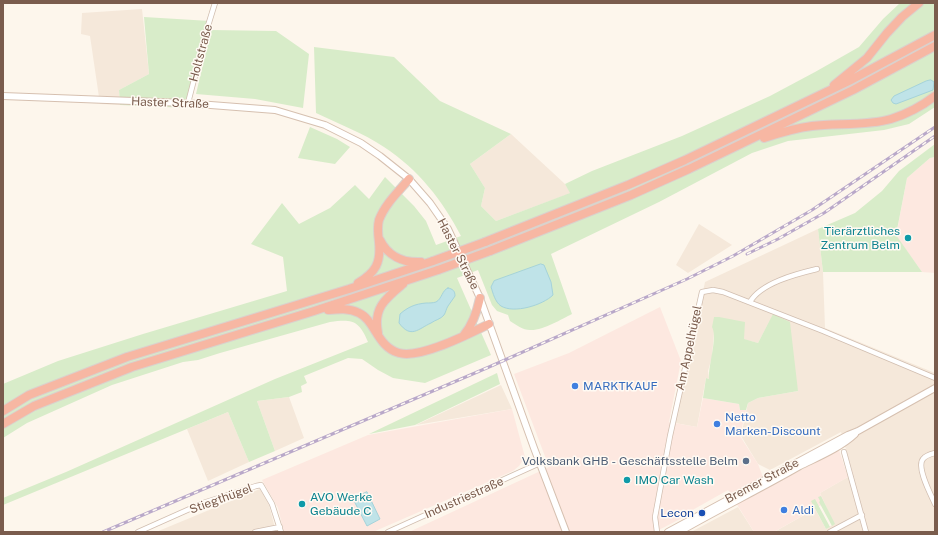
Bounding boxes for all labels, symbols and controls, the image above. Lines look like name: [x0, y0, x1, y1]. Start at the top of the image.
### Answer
street label: Holtstraße: [186, 22, 216, 84]
street label: Haster Straße: [131, 94, 209, 112]
street label: Haster Straße: [434, 216, 482, 292]
place label: Tierärztliches Zentrum Belm: [821, 224, 900, 252]
marker: Tierärztliches Zentrum Belm: [903, 233, 913, 243]
street label: Am Appelhügel: [673, 304, 705, 392]
place label: MARKTKAUF: [583, 379, 658, 393]
marker: MARKTKAUF: [570, 381, 580, 391]
place label: Netto Marken-Discount: [725, 410, 821, 438]
marker: Netto Marken-Discount: [712, 419, 722, 429]
place label: Volksbank GHB - Geschäftsstelle Belm: [522, 454, 738, 468]
street label: Bremer Straße: [723, 455, 801, 507]
marker: Volksbank GHB - Geschäftsstelle Belm: [741, 456, 751, 466]
place label: IMO Car Wash: [635, 473, 714, 487]
street label: Industriestraße: [422, 474, 506, 522]
marker: IMO Car Wash: [622, 475, 632, 485]
street label: Stiegthügel: [188, 481, 254, 517]
place label: AVO Werke Gebäude C: [310, 490, 372, 518]
marker: AVO Werke Gebäude C: [297, 499, 307, 509]
place label: Aldi: [792, 503, 814, 517]
marker: Aldi: [779, 505, 789, 515]
place label: Lecon: [660, 506, 694, 520]
marker: Lecon: [697, 508, 707, 518]

